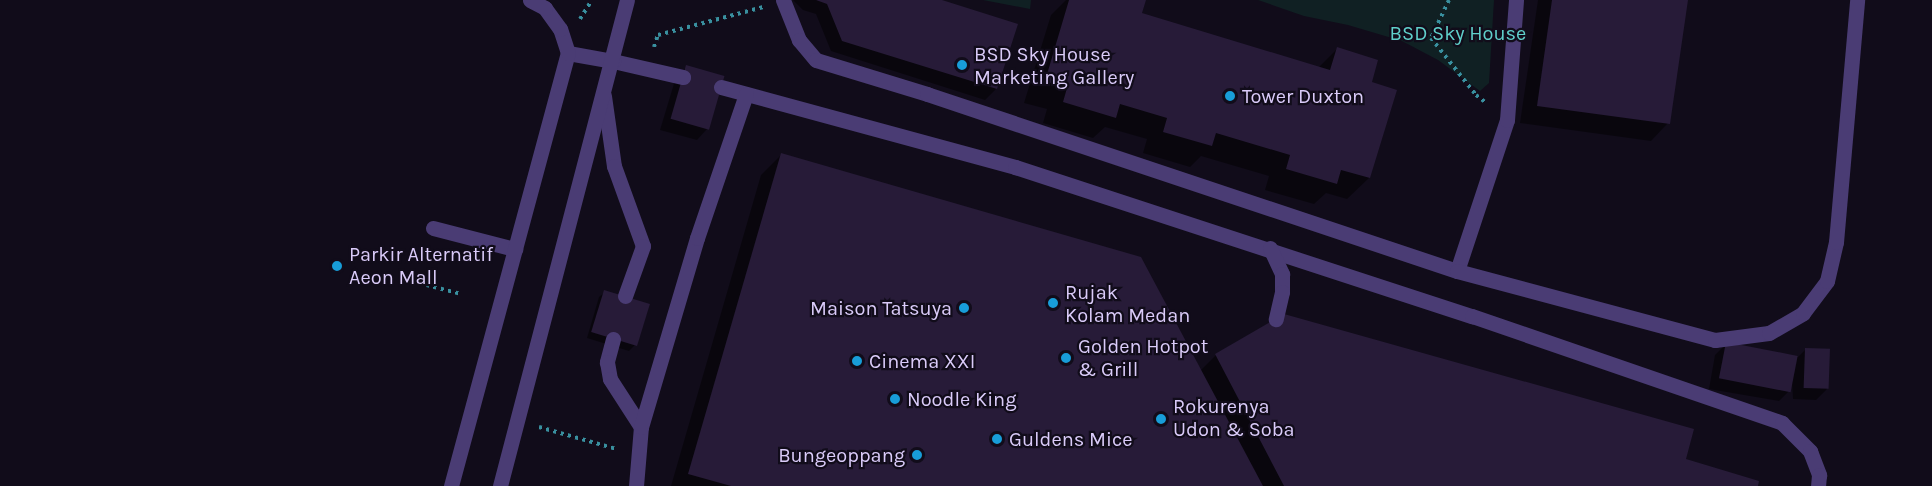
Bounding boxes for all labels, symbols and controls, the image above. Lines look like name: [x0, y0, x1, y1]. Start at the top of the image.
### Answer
park label: BSD Sky House: [1390, 21, 1526, 45]
place label: BSD Sky House Marketing Gallery: [974, 42, 1134, 89]
marker: BSD Sky House Marketing Gallery: [955, 58, 969, 72]
place label: Tower Duxton: [1242, 84, 1364, 108]
marker: Tower Duxton: [1223, 89, 1237, 103]
place label: Parkir Alternatif Aeon Mall: [349, 243, 493, 290]
marker: Parkir Alternatif Aeon Mall: [330, 259, 344, 273]
place label: Rujak Kolam Medan: [1065, 280, 1190, 327]
place label: Maison Tatsuya: [810, 296, 952, 320]
marker: Rujak Kolam Medan: [1046, 296, 1060, 310]
marker: Maison Tatsuya: [957, 301, 971, 315]
place label: Golden Hotpot & Grill: [1078, 334, 1208, 381]
place label: Cinema XXI: [869, 349, 975, 373]
marker: Golden Hotpot & Grill: [1059, 351, 1073, 365]
marker: Cinema XXI: [850, 354, 864, 368]
place label: Noodle King: [907, 387, 1016, 411]
marker: Noodle King: [888, 392, 902, 406]
place label: Rokurenya Udon & Soba: [1173, 395, 1295, 442]
marker: Rokurenya Udon & Soba: [1154, 412, 1168, 426]
place label: Guldens Mice: [1009, 427, 1133, 451]
marker: Guldens Mice: [990, 432, 1004, 446]
place label: Bungeoppang: [778, 443, 905, 467]
marker: Bungeoppang: [910, 448, 924, 462]

